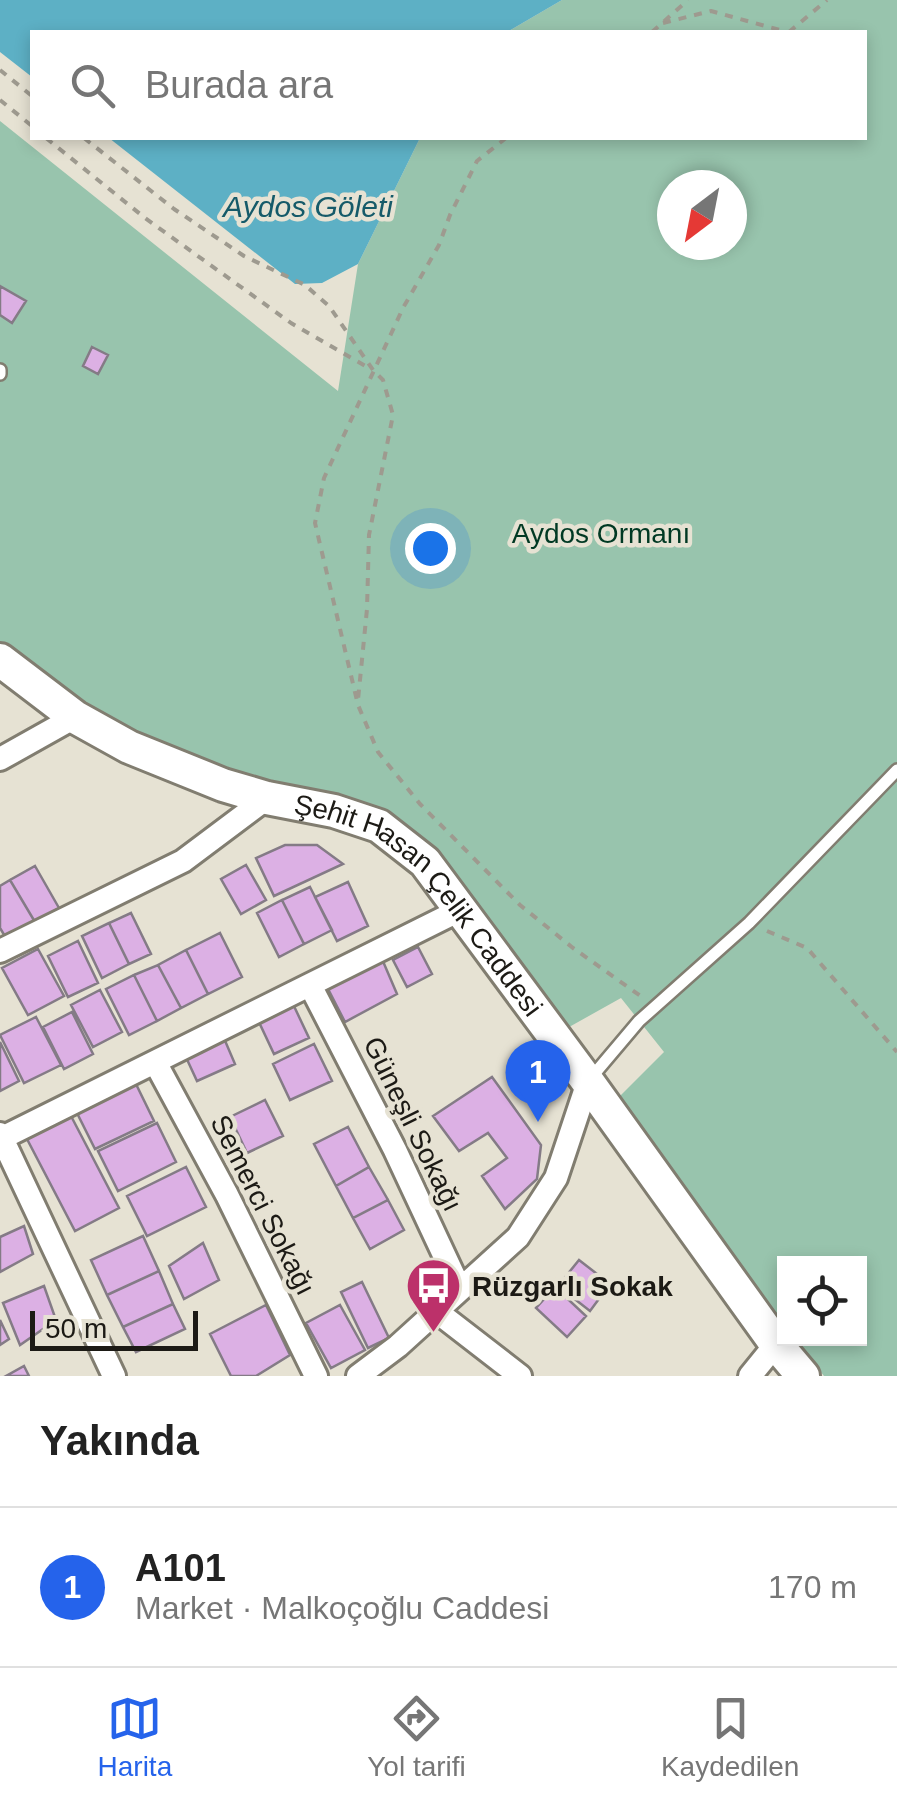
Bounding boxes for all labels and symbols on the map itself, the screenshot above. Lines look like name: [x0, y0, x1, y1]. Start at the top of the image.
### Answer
north arrow: [657, 170, 747, 260]
water label: Aydos Göleti: [221, 190, 394, 223]
park label: Aydos Ormanı: [512, 518, 690, 549]
your location: [405, 523, 456, 574]
street label: Şehit Hasan Çelik Caddesi: [292, 788, 549, 1022]
street label: Güneşli Sokağı: [357, 1032, 469, 1216]
pin: 1: [506, 1040, 570, 1122]
street label: Semerci Sokağı: [204, 1110, 322, 1300]
bus stop icon: Rüzgarlı Sokak: [403, 1256, 463, 1335]
place label: Rüzgarlı Sokak: [472, 1271, 673, 1302]
scale bar: [30, 1306, 198, 1350]

